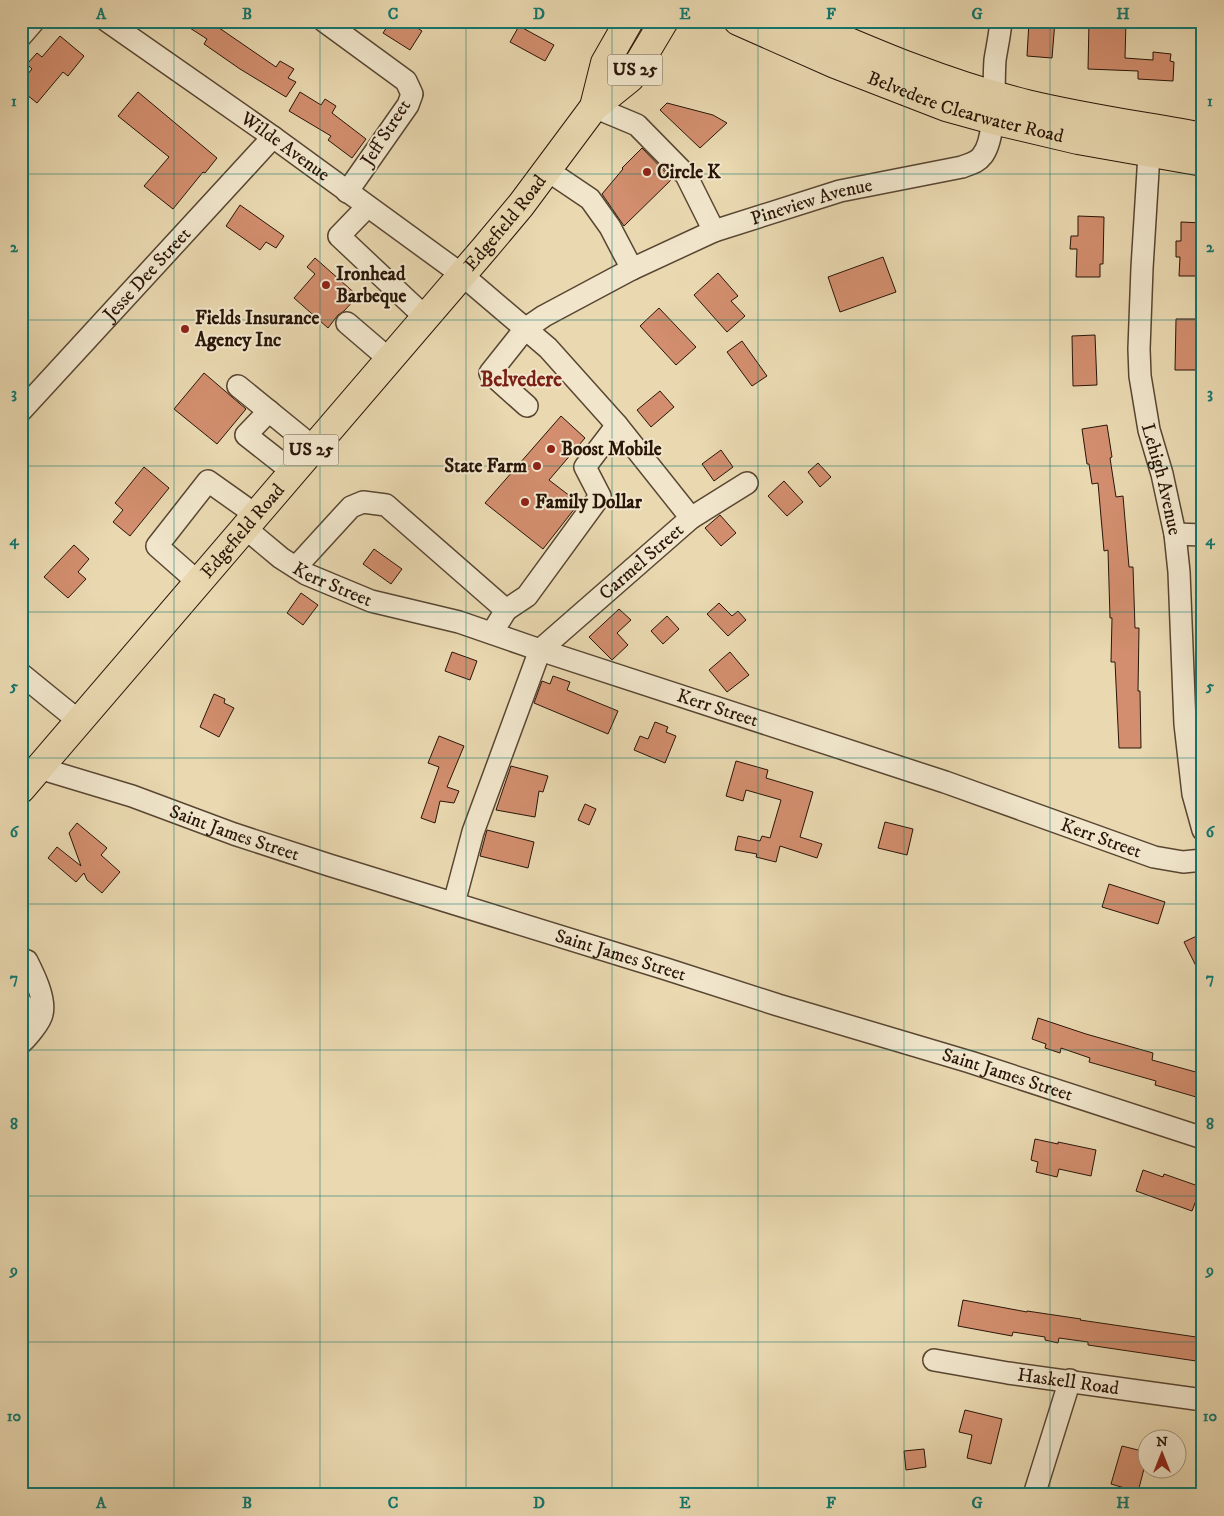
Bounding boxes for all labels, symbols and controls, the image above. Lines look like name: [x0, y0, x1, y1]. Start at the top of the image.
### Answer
text: A: [95, 4, 107, 24]
text: B: [242, 4, 252, 24]
text: C: [388, 4, 398, 24]
text: D: [533, 4, 545, 24]
text: E: [679, 4, 691, 24]
text: F: [826, 4, 836, 24]
text: G: [971, 4, 983, 24]
text: H: [1116, 4, 1130, 24]
road number: US 25: [608, 54, 662, 86]
street label: Belvedere Clearwater Road: [864, 66, 1066, 148]
text: 1: [11, 91, 17, 111]
text: 1: [1207, 91, 1213, 111]
street label: Jeff Street: [355, 95, 416, 172]
street label: Wilde Avenue: [236, 106, 335, 186]
place label: Circle K: [657, 161, 721, 184]
marker: Circle K: [641, 166, 653, 178]
street label: Edgefield Road: [459, 170, 551, 276]
street label: Pineview Avenue: [748, 173, 875, 230]
street label: Jesse Dee Street: [97, 223, 196, 327]
text: 2: [10, 237, 19, 257]
text: 2: [1206, 237, 1215, 257]
place label: Ironhead Barbeque: [336, 263, 407, 309]
marker: Ironhead Barbeque: [320, 279, 332, 291]
place label: Fields Insurance Agency Inc: [194, 307, 319, 352]
marker: Fields Insurance Agency Inc: [179, 323, 191, 335]
district label: Belvedere: [480, 367, 562, 393]
text: 3: [11, 383, 17, 403]
text: 3: [1207, 383, 1213, 403]
street label: Lehigh Avenue: [1136, 421, 1186, 537]
road number: US 25: [284, 434, 338, 466]
place label: Boost Mobile: [561, 438, 662, 461]
marker: Boost Mobile: [545, 443, 557, 455]
place label: State Farm: [444, 455, 528, 478]
marker: State Farm: [531, 460, 543, 472]
street label: Edgefield Road: [195, 479, 290, 583]
place label: Family Dollar: [535, 491, 643, 514]
marker: Family Dollar: [519, 496, 531, 508]
street label: Carmel Street: [594, 518, 688, 605]
text: 4: [8, 530, 19, 550]
text: 4: [1204, 530, 1215, 550]
street label: Kerr Street: [288, 557, 376, 612]
text: 5: [9, 676, 18, 696]
text: 5: [1205, 676, 1214, 696]
street label: Kerr Street: [674, 684, 761, 732]
street label: Saint James Street: [166, 800, 302, 866]
street label: Kerr Street: [1058, 813, 1145, 863]
text: 6: [10, 822, 20, 842]
text: 6: [1206, 822, 1216, 842]
street label: Saint James Street: [552, 924, 689, 986]
text: 7: [10, 968, 18, 988]
text: 7: [1206, 968, 1214, 988]
street label: Saint James Street: [940, 1043, 1076, 1106]
text: 8: [10, 1114, 18, 1134]
text: 8: [1206, 1114, 1214, 1134]
text: 9: [9, 1260, 18, 1280]
text: 9: [1205, 1260, 1214, 1280]
street label: Haskell Road: [1016, 1363, 1121, 1400]
text: 10: [7, 1406, 22, 1426]
text: 10: [1203, 1406, 1218, 1426]
north arrow: [1136, 1428, 1186, 1478]
text: N: [1156, 1433, 1168, 1451]
text: A: [95, 1493, 107, 1513]
text: B: [242, 1493, 252, 1513]
text: C: [388, 1493, 398, 1513]
text: D: [533, 1493, 545, 1513]
text: E: [679, 1493, 691, 1513]
text: F: [826, 1493, 836, 1513]
text: G: [971, 1493, 983, 1513]
text: H: [1116, 1493, 1130, 1513]

